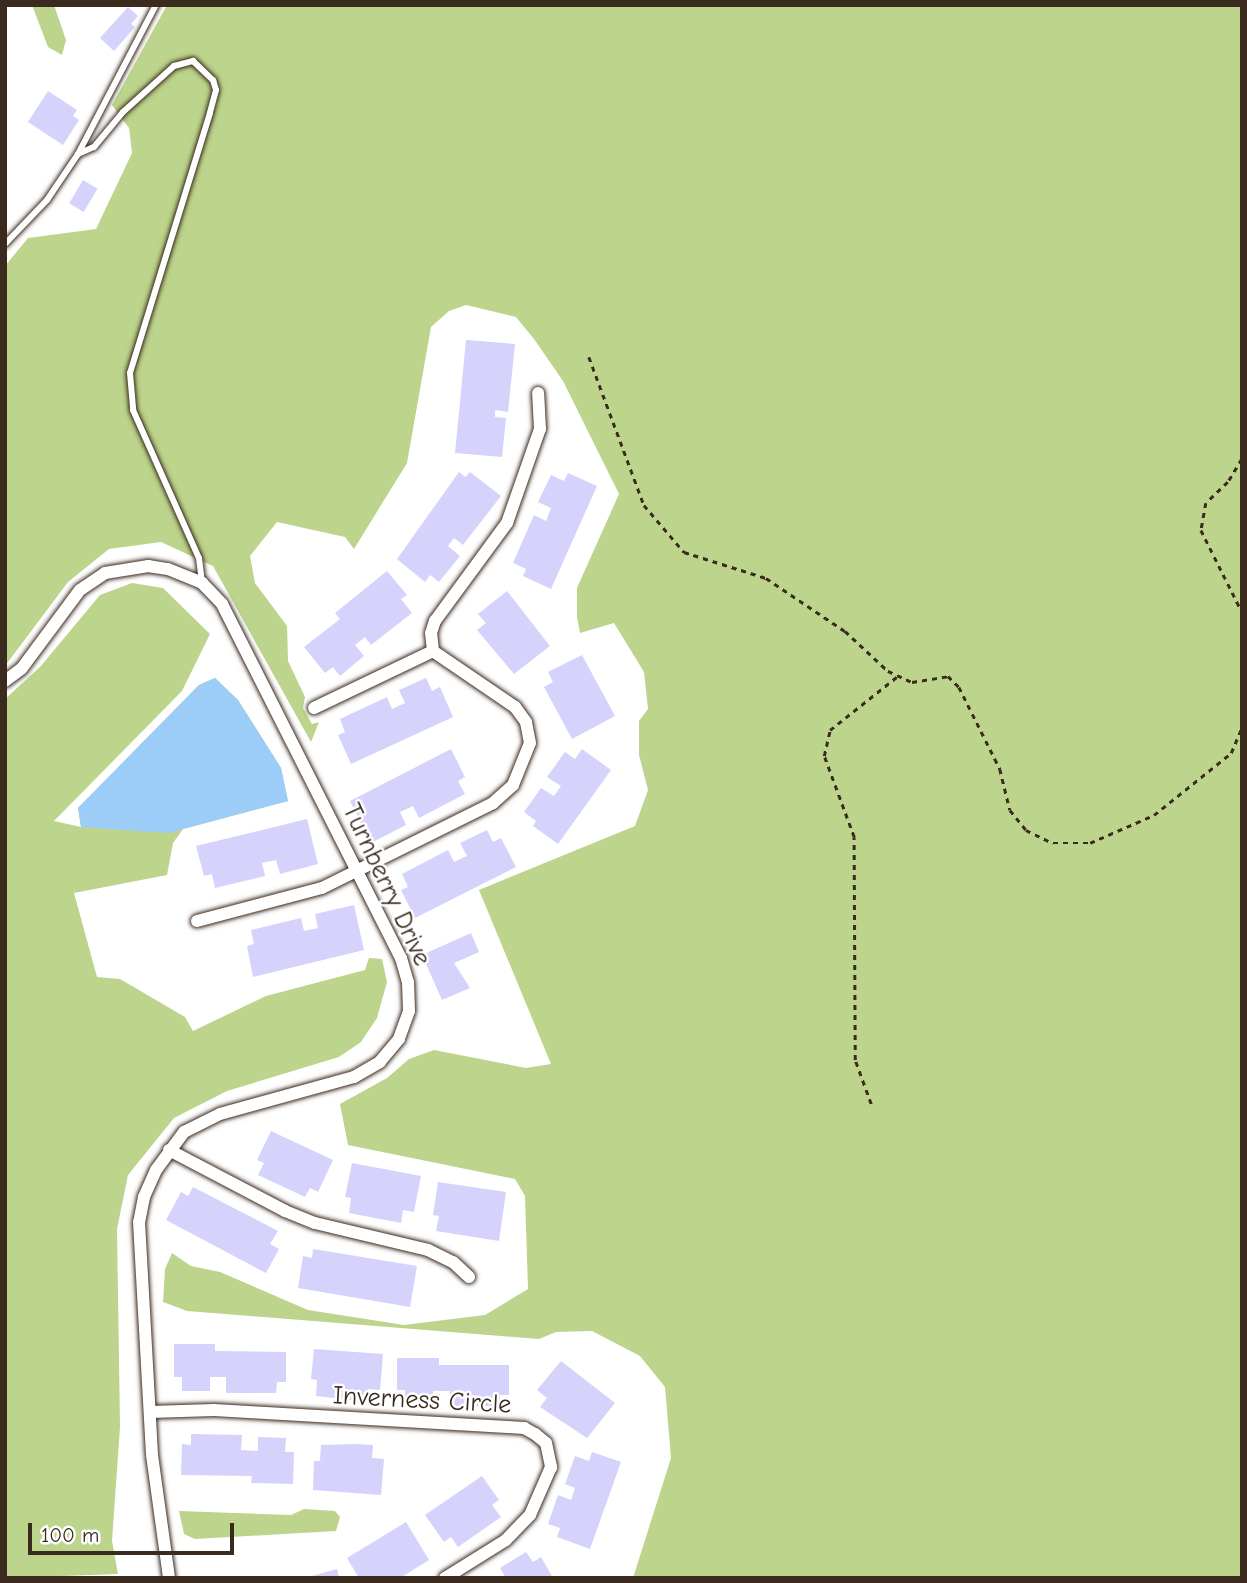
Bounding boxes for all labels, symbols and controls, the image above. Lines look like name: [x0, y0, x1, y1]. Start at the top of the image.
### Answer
street label: Turnberry Drive: [335, 799, 437, 971]
street label: Inverness Circle: [332, 1381, 512, 1421]
scale bar: [32, 1510, 238, 1554]
text: 100 m: [41, 1523, 99, 1547]

